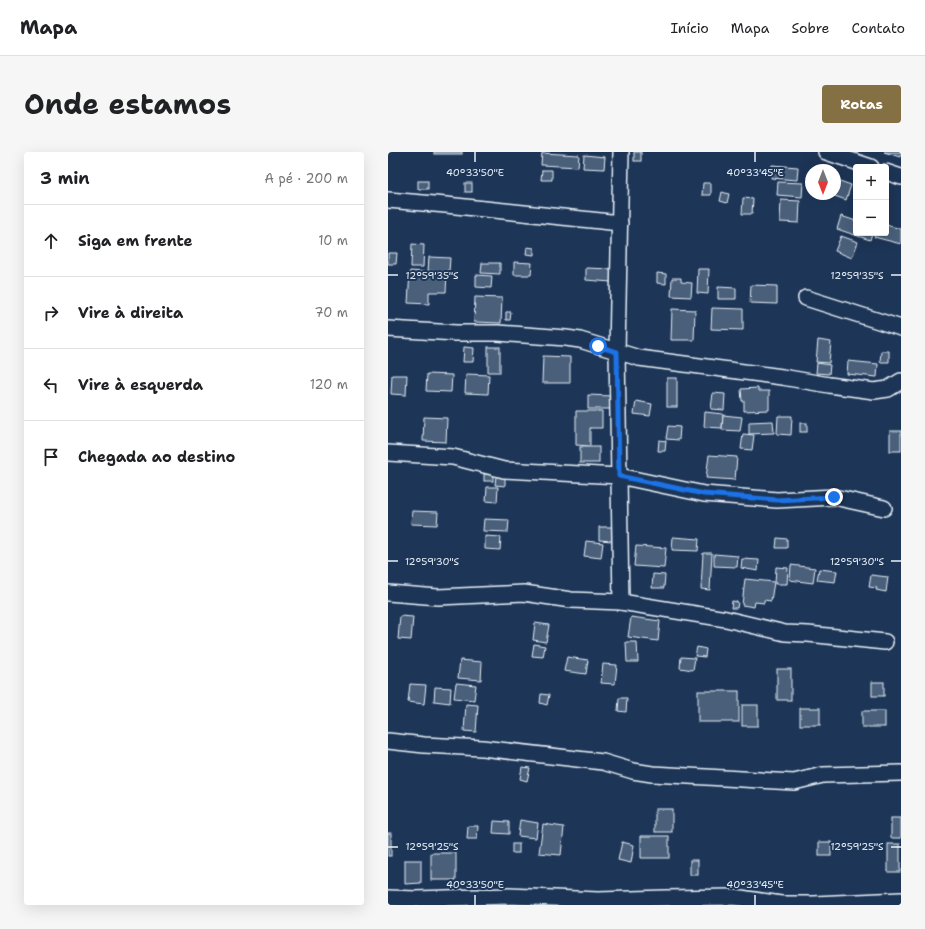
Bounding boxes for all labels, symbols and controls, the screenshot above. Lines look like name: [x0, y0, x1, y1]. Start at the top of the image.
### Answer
text: Mapa: [20, 15, 77, 40]
text: Início: [670, 19, 709, 37]
text: Mapa: [731, 19, 770, 37]
text: Sobre: [792, 19, 829, 37]
text: Contato: [851, 19, 905, 37]
text: Onde estamos: [24, 85, 231, 123]
button: Rotas: [822, 85, 901, 123]
north arrow: [805, 164, 841, 200]
map controls: [853, 164, 889, 236]
button: +: [853, 164, 889, 200]
text: 40°33'50"E: [446, 166, 504, 179]
text: 40°33'45"E: [726, 166, 784, 179]
text: 3 min: [40, 167, 90, 189]
text: A pé · 200 m: [265, 170, 348, 187]
button: −: [853, 200, 889, 236]
icon: ahead: [40, 230, 62, 252]
text: Siga em frente: [78, 231, 193, 251]
text: 10 m: [318, 232, 348, 249]
text: 12°59'35"S: [406, 269, 459, 282]
text: 12°59'35"S: [831, 269, 884, 282]
icon: right: [40, 302, 62, 324]
text: Vire à direita: [78, 303, 183, 323]
text: 70 m: [314, 304, 348, 321]
route start: [589, 337, 607, 355]
icon: left: [40, 374, 62, 396]
text: Vire à esquerda: [78, 375, 203, 395]
text: 120 m: [310, 376, 348, 393]
icon: arrive: [40, 446, 62, 468]
text: Chegada ao destino: [78, 447, 235, 467]
route end: [825, 488, 843, 506]
text: 12°59'30"S: [405, 555, 460, 568]
text: 12°59'30"S: [830, 555, 885, 568]
text: 12°59'25"S: [405, 840, 459, 853]
text: 12°59'25"S: [830, 840, 884, 853]
text: 40°33'50"E: [446, 878, 504, 891]
text: 40°33'45"E: [726, 878, 784, 891]

